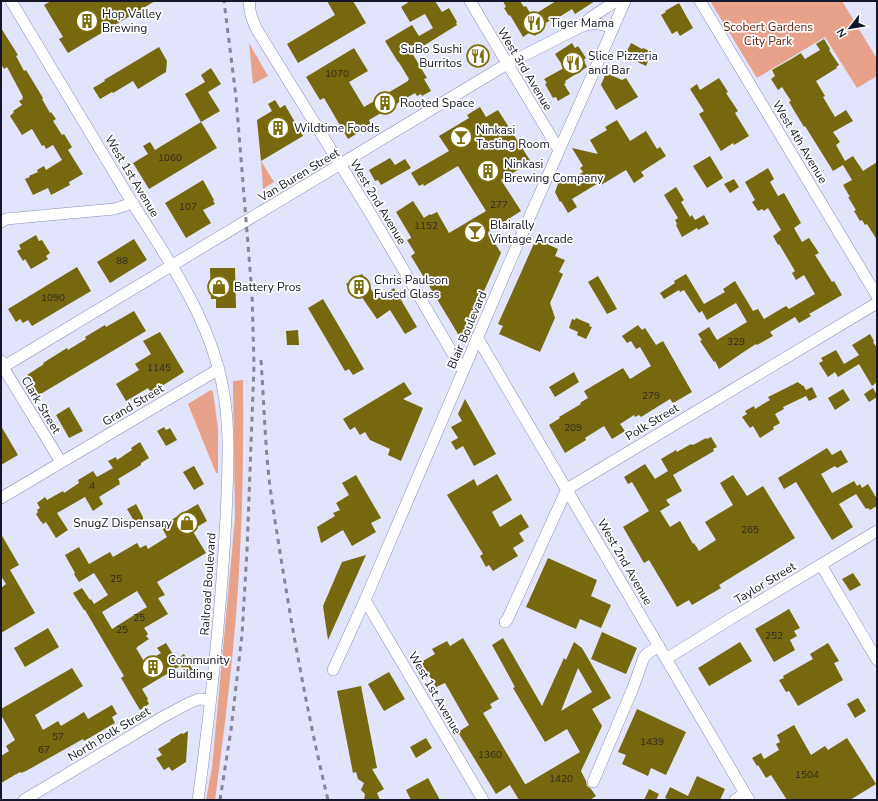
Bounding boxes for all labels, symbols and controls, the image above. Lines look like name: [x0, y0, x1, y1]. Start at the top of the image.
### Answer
place label: Hop Valley Brewing: [102, 6, 162, 36]
building icon: Hop Valley Brewing: [74, 8, 100, 34]
north arrow: [830, 8, 870, 48]
restaurant icon: Tiger Mama: [521, 10, 547, 36]
place label: Tiger Mama: [550, 15, 614, 31]
park label: Scobert Gardens City Park: [723, 19, 813, 49]
street label: West 3rd Avenue: [494, 24, 556, 114]
text: N: [833, 26, 850, 40]
place label: SuBo Sushi Burritos: [401, 41, 462, 71]
restaurant icon: SuBo Sushi Burritos: [465, 43, 491, 69]
place label: Slice Pizzeria and Bar: [588, 48, 658, 78]
restaurant icon: Slice Pizzeria and Bar: [560, 50, 586, 76]
house number: 1070: [325, 67, 349, 81]
building icon: Rooted Space: [372, 90, 398, 116]
place label: Rooted Space: [400, 95, 474, 111]
street label: West 4th Avenue: [769, 98, 831, 186]
building icon: Wildtime Foods: [265, 115, 291, 141]
place label: Wildtime Foods: [294, 120, 380, 136]
place label: Ninkasi Tasting Room: [476, 122, 550, 152]
bar icon: Ninkasi Tasting Room: [448, 124, 474, 150]
street label: West 1st Avenue: [101, 132, 163, 220]
street label: Van Buren Street: [255, 144, 343, 206]
house number: 1060: [158, 151, 182, 165]
street label: West 2nd Avenue: [346, 156, 410, 248]
place label: Ninkasi Brewing Company: [504, 156, 604, 186]
building icon: Ninkasi Brewing Company: [475, 158, 501, 184]
house number: 277: [490, 198, 508, 212]
house number: 107: [179, 200, 197, 214]
place label: Blairally Vintage Arcade: [489, 217, 573, 247]
house number: 1152: [414, 219, 438, 233]
bar icon: Blairally Vintage Arcade: [462, 219, 488, 245]
house number: 88: [116, 254, 128, 268]
place label: Chris Paulson Fused Glass: [374, 272, 448, 302]
shop icon: Battery Pros: [206, 274, 232, 300]
building icon: Chris Paulson Fused Glass: [346, 274, 372, 300]
place label: Battery Pros: [234, 279, 301, 295]
street label: Blair Boulevard: [443, 289, 491, 371]
house number: 1090: [41, 291, 65, 305]
house number: 329: [727, 335, 745, 349]
house number: 1145: [147, 361, 171, 375]
street label: Clark Street: [18, 373, 65, 437]
street label: Grand Street: [99, 380, 167, 430]
house number: 279: [642, 389, 660, 403]
street label: Polk Street: [622, 399, 682, 444]
house number: 209: [564, 421, 582, 435]
house number: 4: [89, 479, 95, 493]
shop icon: SnugZ Dispensary: [174, 510, 200, 536]
place label: SnugZ Dispensary: [73, 515, 173, 531]
street label: West 2nd Avenue: [594, 516, 656, 608]
house number: 265: [741, 523, 759, 537]
street label: Railroad Boulevard: [196, 532, 220, 636]
street label: Taylor Street: [731, 558, 799, 608]
house number: 25: [110, 572, 122, 586]
house number: 25: [133, 611, 145, 625]
house number: 25: [116, 623, 128, 637]
house number: 252: [765, 629, 783, 643]
street label: West 1st Avenue: [405, 649, 465, 737]
place label: Community Building: [168, 652, 230, 682]
building icon: Community Building: [140, 654, 166, 680]
street label: North Polk Street: [65, 703, 154, 765]
house number: 57: [52, 730, 64, 744]
house number: 1439: [640, 735, 664, 749]
house number: 67: [38, 743, 50, 757]
house number: 1360: [478, 748, 502, 762]
house number: 1504: [795, 768, 819, 782]
house number: 1420: [549, 772, 573, 786]

